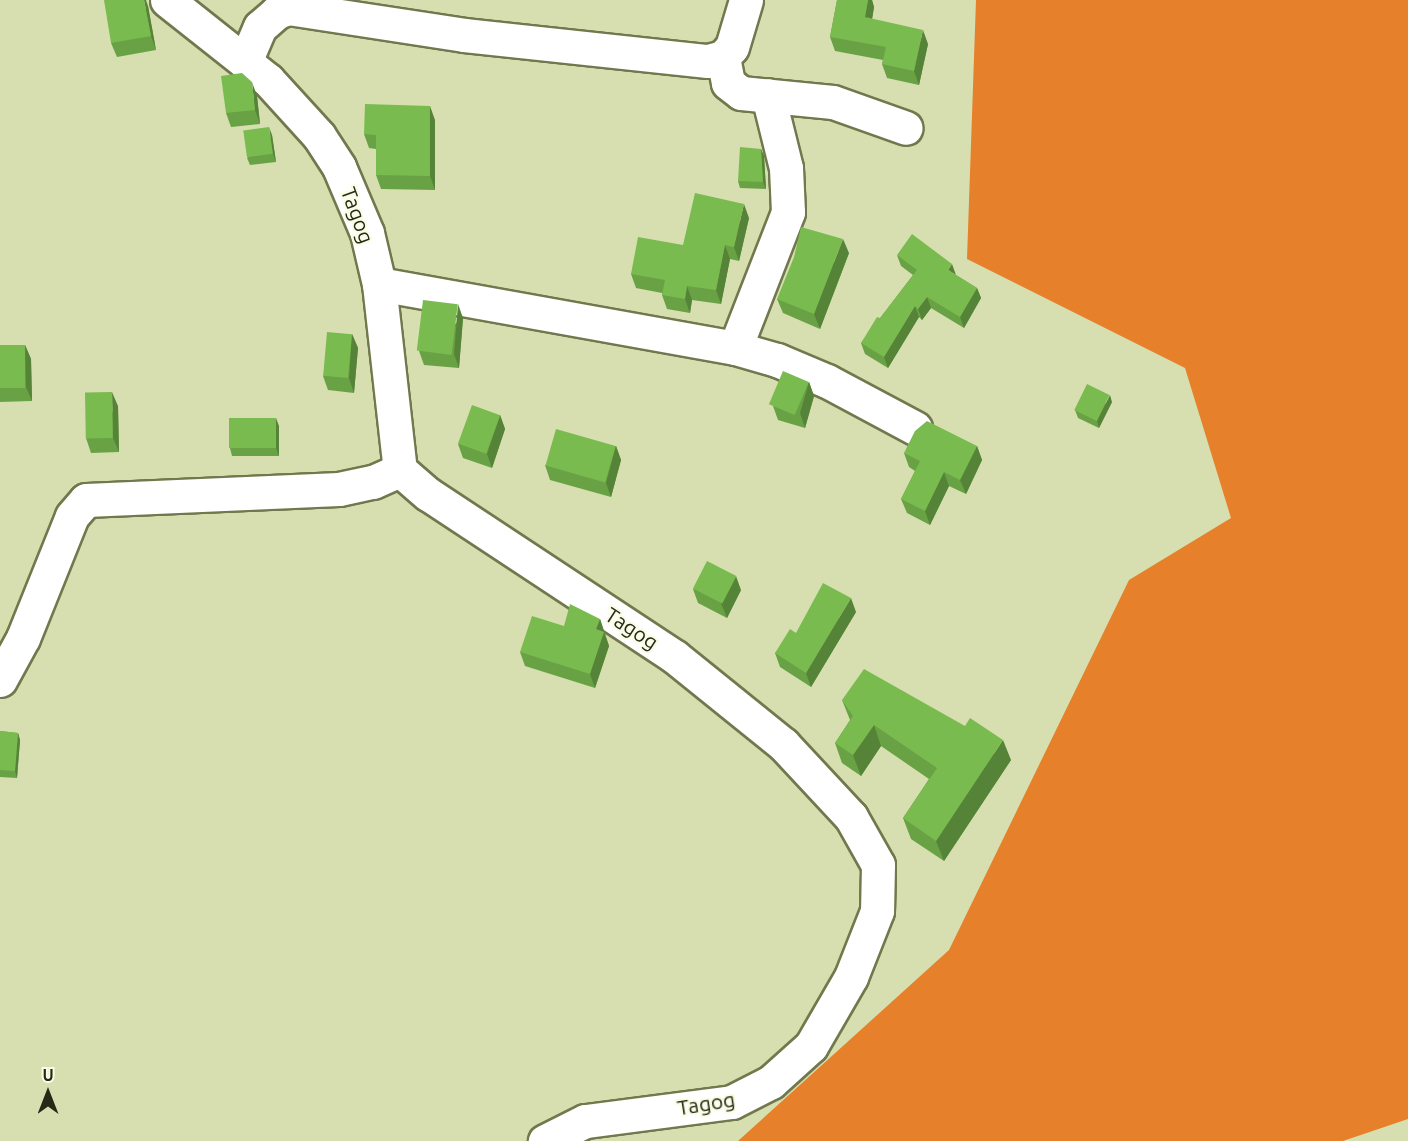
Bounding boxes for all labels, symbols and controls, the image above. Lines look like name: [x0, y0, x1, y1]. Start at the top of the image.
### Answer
street label: Tagog: [336, 183, 380, 247]
street label: Tagog: [601, 602, 663, 654]
north arrow: [18, 1063, 78, 1123]
text: U: [42, 1066, 54, 1084]
street label: Tagog: [675, 1086, 737, 1120]

